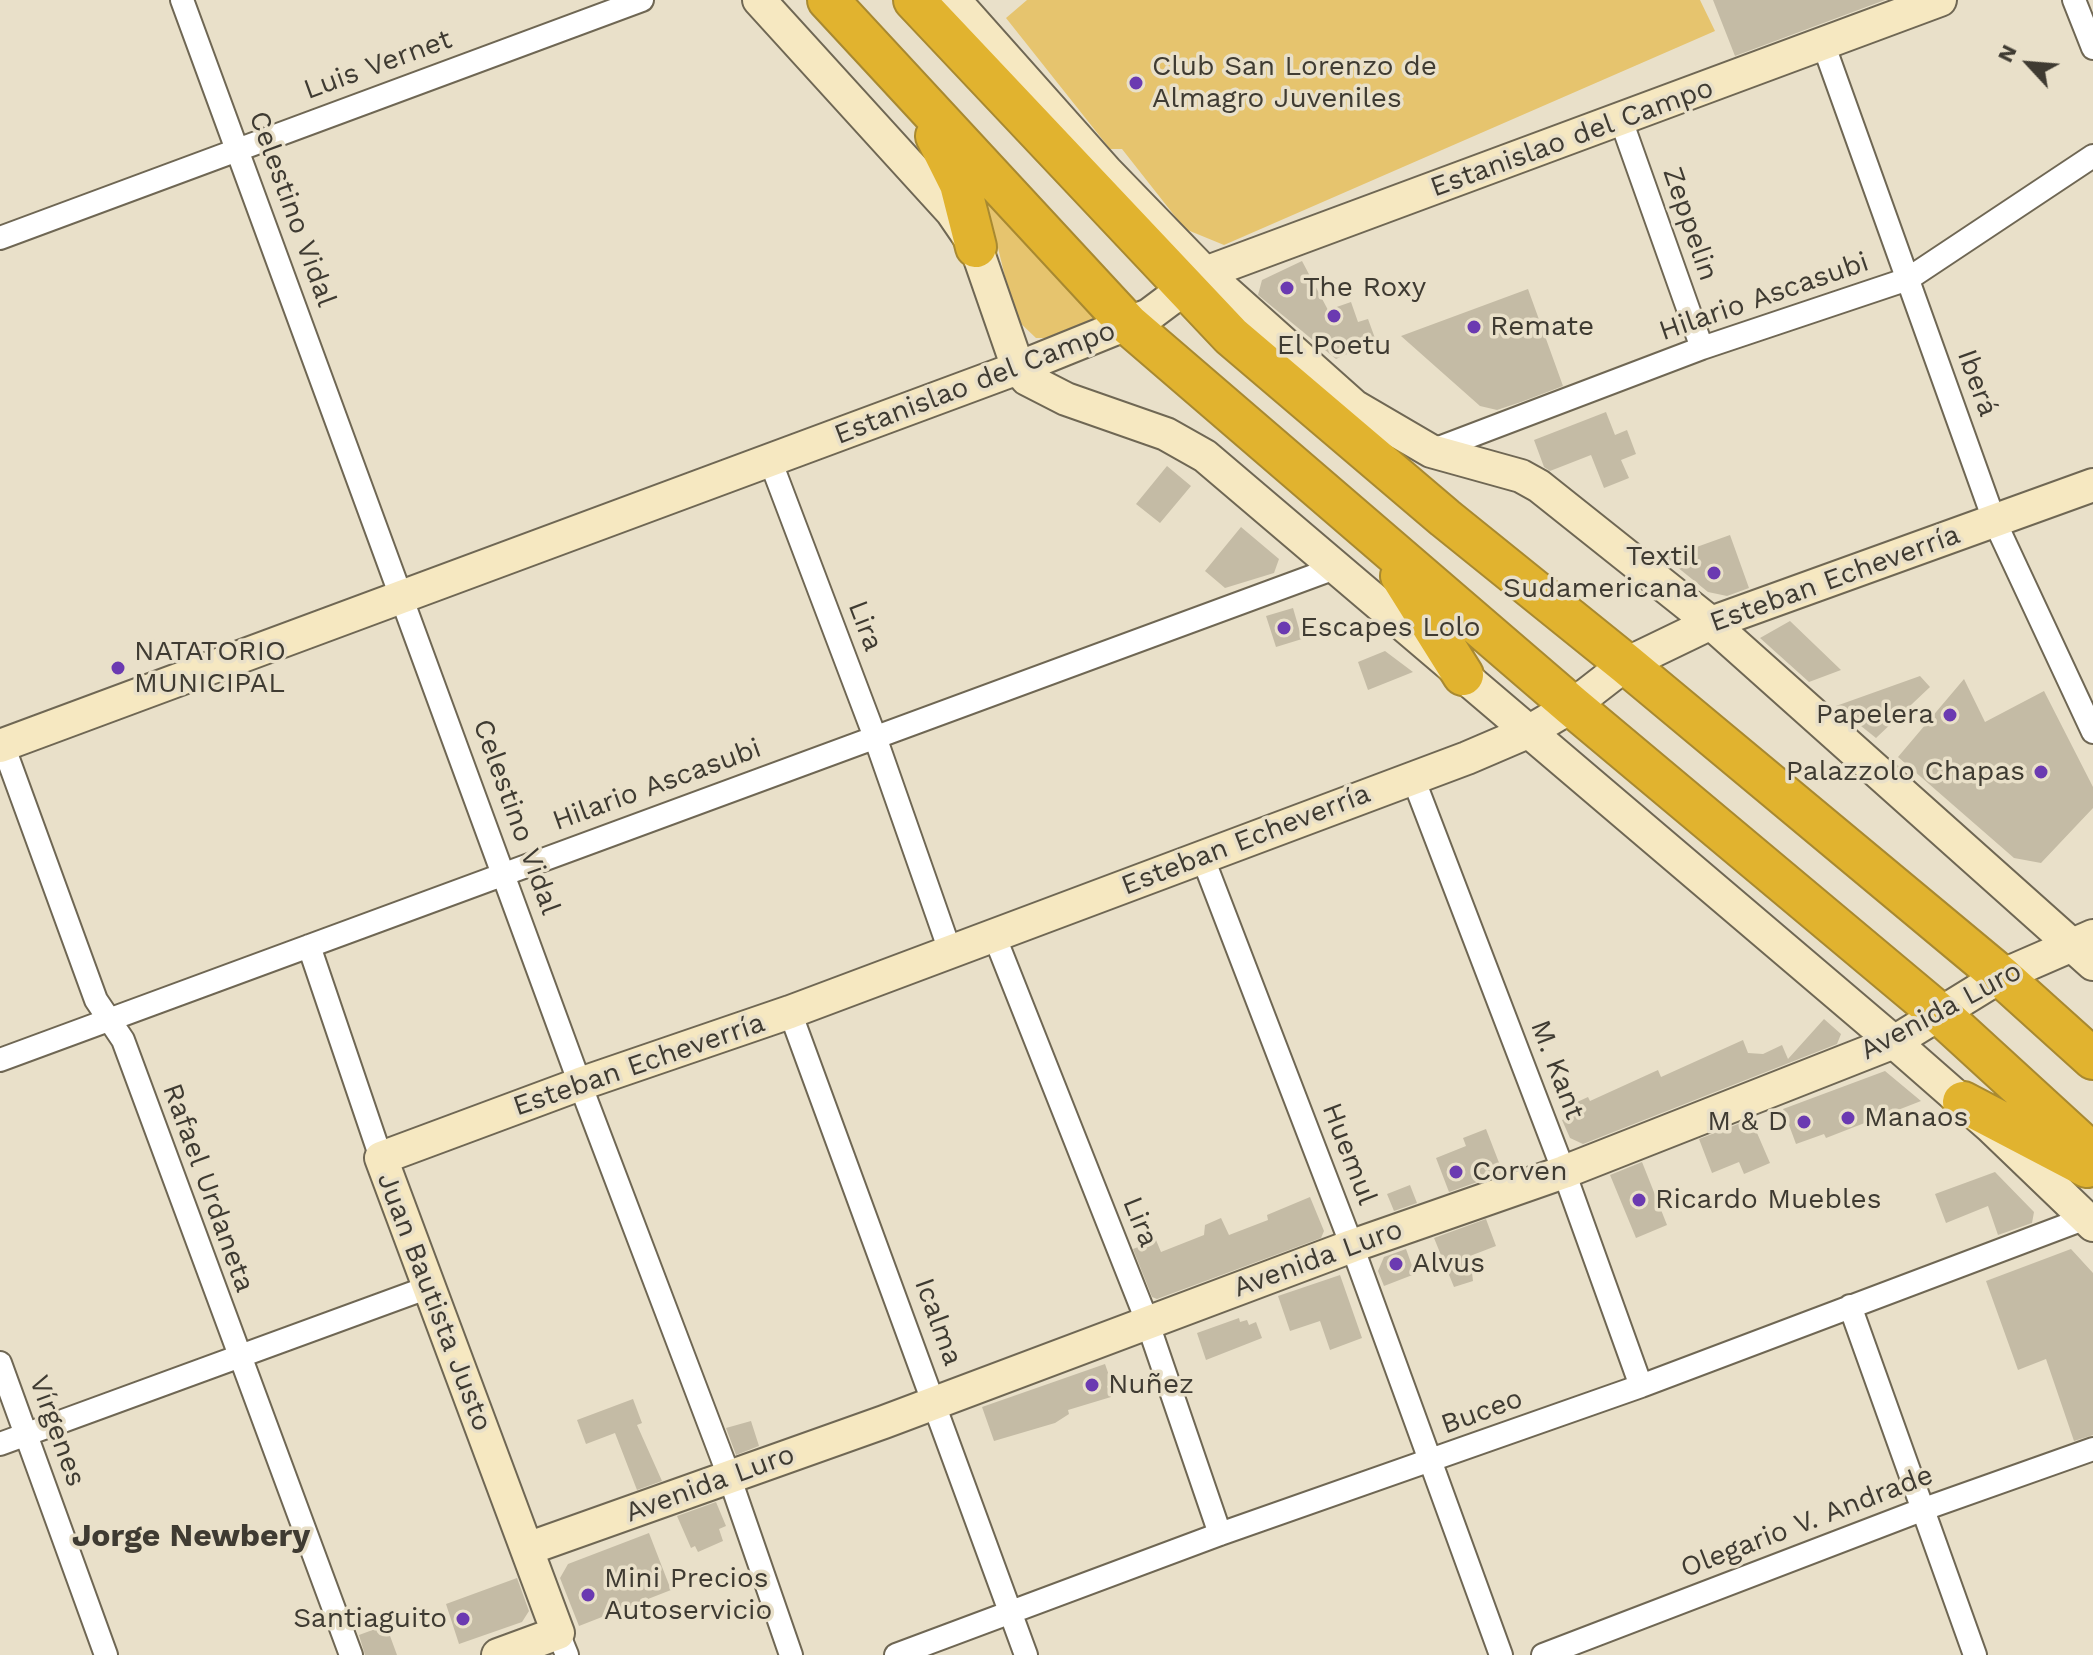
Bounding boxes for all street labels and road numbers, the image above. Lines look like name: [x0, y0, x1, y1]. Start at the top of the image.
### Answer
street label: Luis Vernet: [300, 23, 456, 107]
street label: Estanislao del Campo: [1426, 71, 1718, 205]
street label: Celestino Vidal: [241, 107, 343, 311]
street label: Zeppelin: [1655, 163, 1725, 285]
street label: Hilario Ascasubi: [1655, 245, 1873, 349]
street label: Estanislao del Campo: [830, 314, 1120, 452]
street label: Iberá: [1949, 345, 2005, 421]
street label: Esteban Echeverría: [1705, 518, 1965, 640]
street label: Lira: [840, 596, 890, 656]
street label: Celestino Vidal: [465, 715, 567, 919]
street label: Hilario Ascasubi: [548, 732, 766, 838]
street label: Esteban Echeverría: [1117, 777, 1375, 903]
street label: Avenida Luro: [1855, 955, 2027, 1067]
street label: Esteban Echeverría: [509, 1006, 769, 1124]
street label: M. Kant: [1523, 1016, 1591, 1124]
street label: Rafael Urdaneta: [155, 1079, 261, 1297]
street label: Huemul: [1314, 1098, 1384, 1210]
street label: Juan Bautista Justo: [369, 1168, 499, 1436]
street label: Lira: [1115, 1192, 1165, 1252]
street label: Avenida Luro: [1229, 1213, 1407, 1305]
street label: Icalma: [907, 1274, 969, 1370]
street label: Vírgenes: [21, 1371, 93, 1491]
street label: Buceo: [1437, 1382, 1527, 1442]
street label: Avenida Luro: [621, 1438, 799, 1530]
street label: Olegario V. Andrade: [1676, 1458, 1938, 1586]

